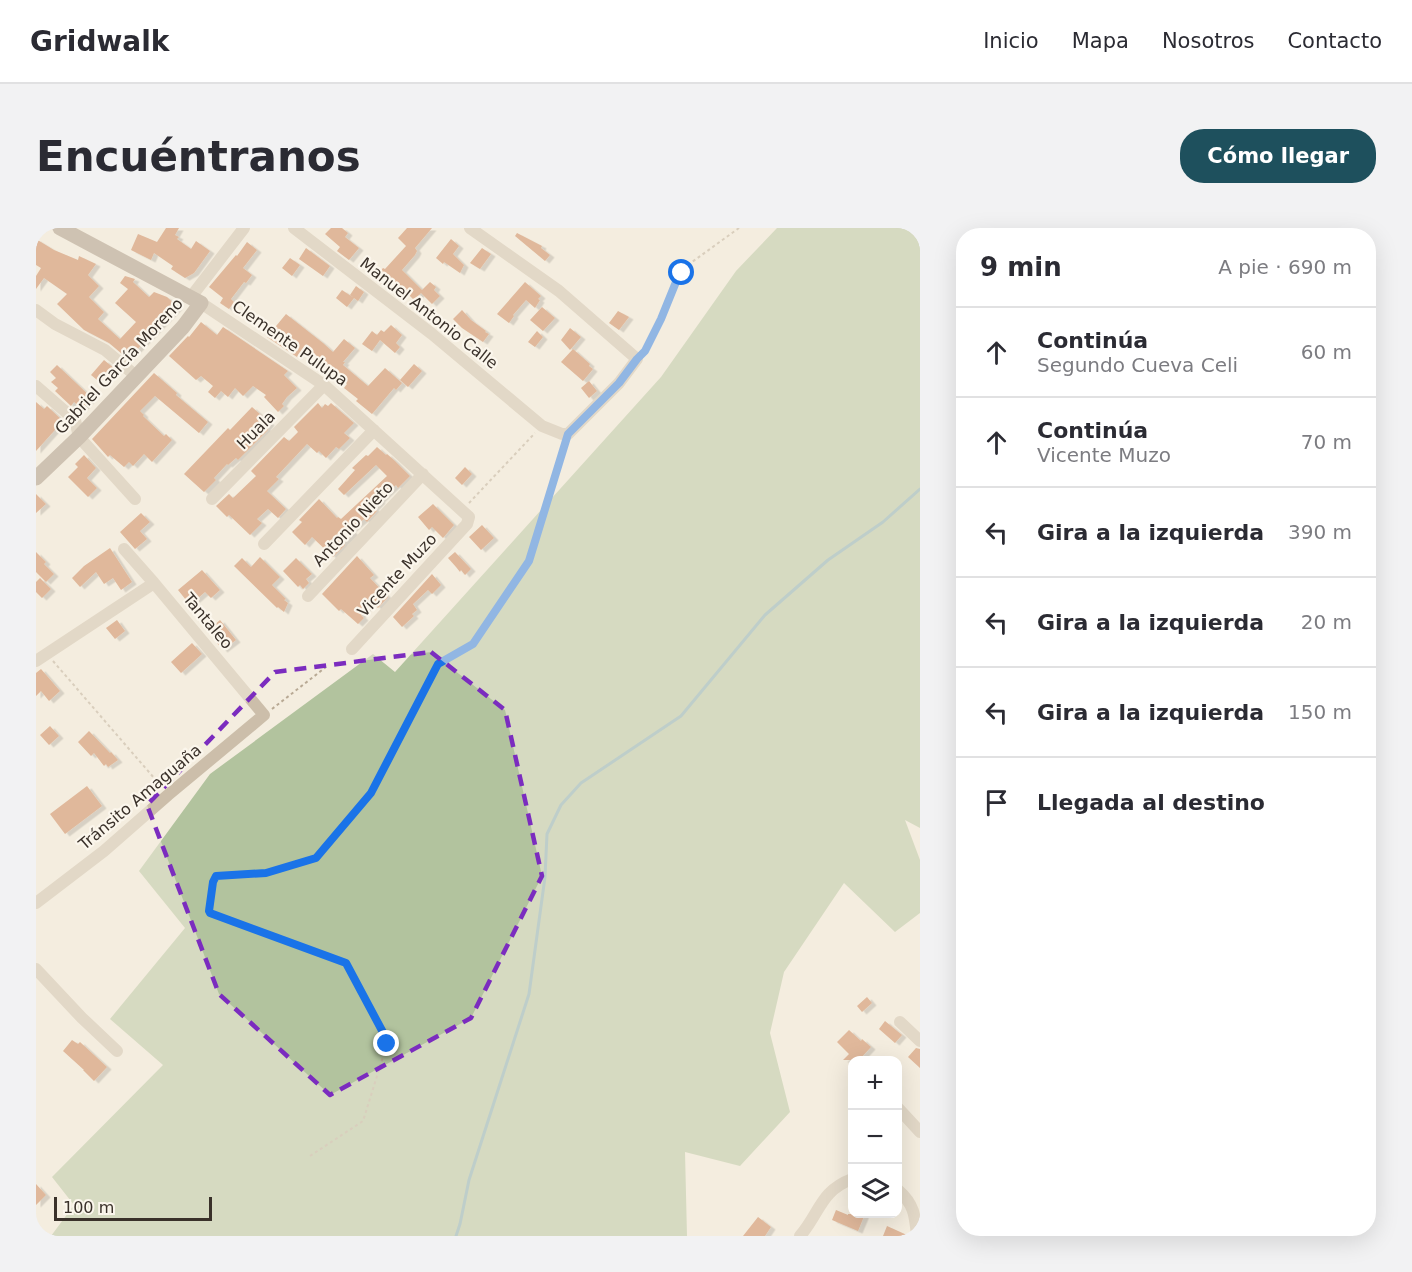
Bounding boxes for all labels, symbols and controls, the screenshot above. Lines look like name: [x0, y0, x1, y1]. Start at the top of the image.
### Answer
text: Gridwalk: [30, 25, 169, 58]
text: Inicio: [983, 29, 1039, 53]
text: Mapa: [1072, 29, 1129, 53]
text: Nosotros: [1162, 29, 1254, 53]
text: Contacto: [1287, 29, 1382, 53]
button: Cómo llegar: [1180, 129, 1376, 183]
text: Encuéntranos: [36, 132, 361, 181]
text: 9 min: [980, 252, 1062, 282]
street label: Manuel Antonio Calle: [356, 253, 502, 373]
text: A pie · 690 m: [1218, 255, 1352, 279]
route start: [668, 259, 694, 285]
street label: Gabriel García Moreno: [51, 294, 187, 438]
street label: Clemente Pulupa: [229, 296, 351, 390]
text: Continúa: [1037, 328, 1148, 353]
icon: ahead: [980, 336, 1013, 369]
text: 60 m: [1301, 340, 1352, 364]
text: Segundo Cueva Celi: [1037, 353, 1238, 377]
street label: Huala: [233, 407, 279, 453]
text: Continúa: [1037, 418, 1148, 443]
icon: ahead: [980, 426, 1013, 459]
text: 70 m: [1301, 430, 1352, 454]
text: Vicente Muzo: [1037, 443, 1171, 467]
street label: Antonio Nieto: [309, 478, 397, 570]
icon: left: [980, 516, 1013, 549]
text: Gira a la izquierda: [1037, 520, 1264, 545]
text: 390 m: [1288, 520, 1352, 544]
street label: Vicente Muzo: [354, 529, 440, 621]
street label: Tantaleo: [178, 588, 237, 653]
icon: left: [980, 606, 1013, 639]
text: Gira a la izquierda: [1037, 610, 1264, 635]
text: 20 m: [1301, 610, 1352, 634]
icon: left: [980, 696, 1013, 729]
text: Gira a la izquierda: [1037, 700, 1264, 725]
text: 150 m: [1288, 700, 1352, 724]
street label: Tránsito Amaguaña: [74, 740, 205, 855]
icon: arrive: [980, 786, 1013, 819]
text: Llegada al destino: [1037, 790, 1265, 815]
route end: [373, 1030, 399, 1056]
map controls: [848, 1056, 902, 1218]
button: +: [848, 1056, 902, 1110]
button: −: [848, 1110, 902, 1164]
button: layers: [848, 1164, 902, 1218]
scale bar: [54, 1194, 212, 1222]
text: 100 m: [63, 1198, 114, 1217]

